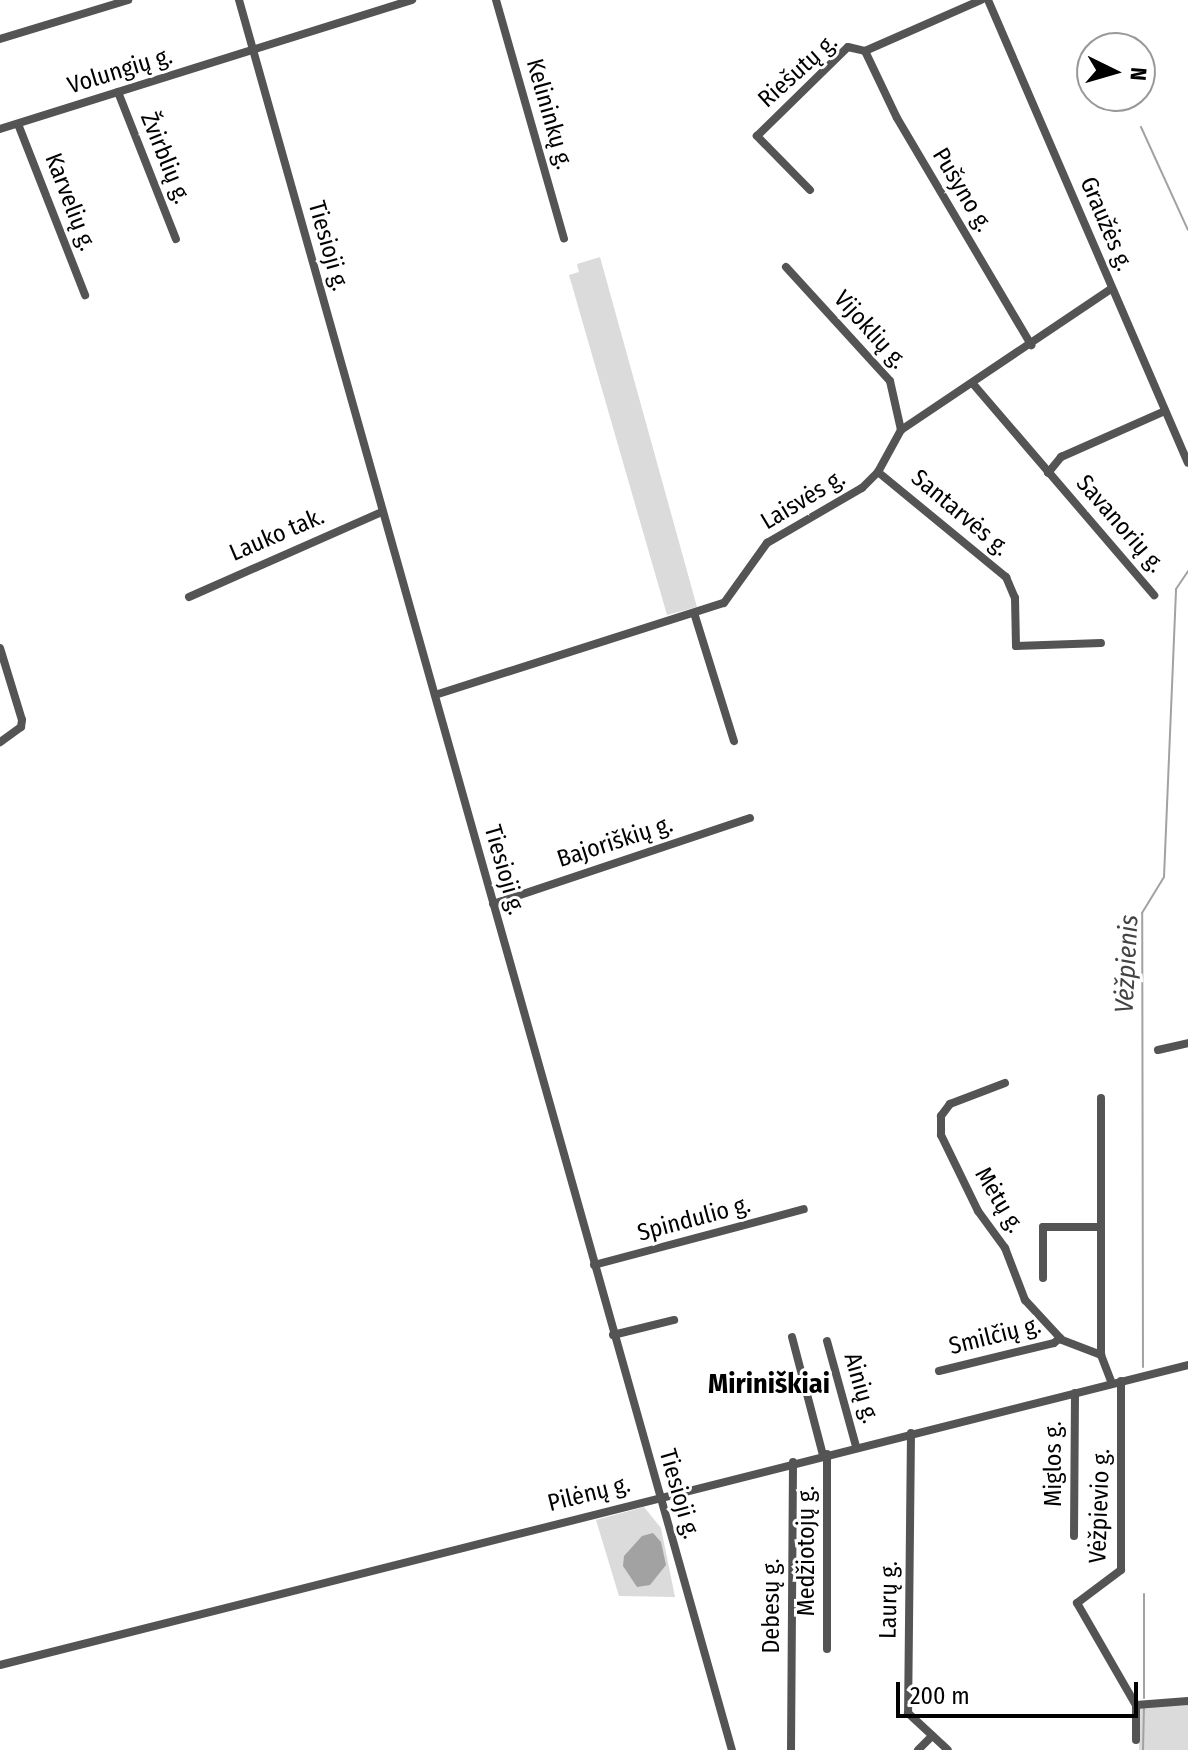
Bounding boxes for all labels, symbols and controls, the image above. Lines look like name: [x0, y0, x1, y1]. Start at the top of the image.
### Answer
street label: Riešutų g.: [753, 28, 843, 114]
north arrow: [1076, 32, 1156, 112]
street label: Volungių g.: [64, 41, 176, 101]
street label: Kelininkų g.: [520, 55, 578, 173]
text: N: [1124, 66, 1152, 82]
street label: Žvirblių g.: [134, 108, 196, 208]
street label: Pušyno g.: [926, 143, 998, 237]
street label: Karvelių g.: [38, 149, 102, 255]
street label: Graužės g.: [1073, 173, 1139, 275]
street label: Tiesioji g.: [301, 198, 355, 294]
street label: Vijoklių g.: [827, 285, 913, 375]
street label: Laisvės g.: [756, 464, 850, 536]
street label: Santarvės g.: [905, 464, 1015, 562]
street label: Savanorių g.: [1070, 469, 1170, 579]
street label: Lauko tak.: [225, 502, 329, 568]
street label: Bajoriškių g.: [554, 810, 676, 874]
street label: Tiesioji g.: [477, 822, 531, 918]
water label: Vėžpienis: [1109, 914, 1145, 1014]
street label: Mėtų g.: [968, 1162, 1030, 1238]
street label: Spindulio g.: [634, 1190, 754, 1248]
street label: Smilčių g.: [946, 1311, 1044, 1361]
street label: Ainių g.: [837, 1349, 885, 1427]
district label: Miriniškiai: [708, 1367, 830, 1401]
street label: Miglos g.: [1040, 1421, 1068, 1507]
street label: Tiesioji g.: [652, 1446, 706, 1542]
street label: Vėžpievio g.: [1084, 1448, 1116, 1564]
street label: Pilėnų g.: [545, 1470, 633, 1518]
street label: Medžiotojų g.: [793, 1486, 821, 1616]
street label: Debesų g.: [758, 1558, 786, 1654]
street label: Laurų g.: [874, 1561, 904, 1639]
scale bar: [900, 1666, 1142, 1716]
text: 200 m: [910, 1682, 970, 1710]

